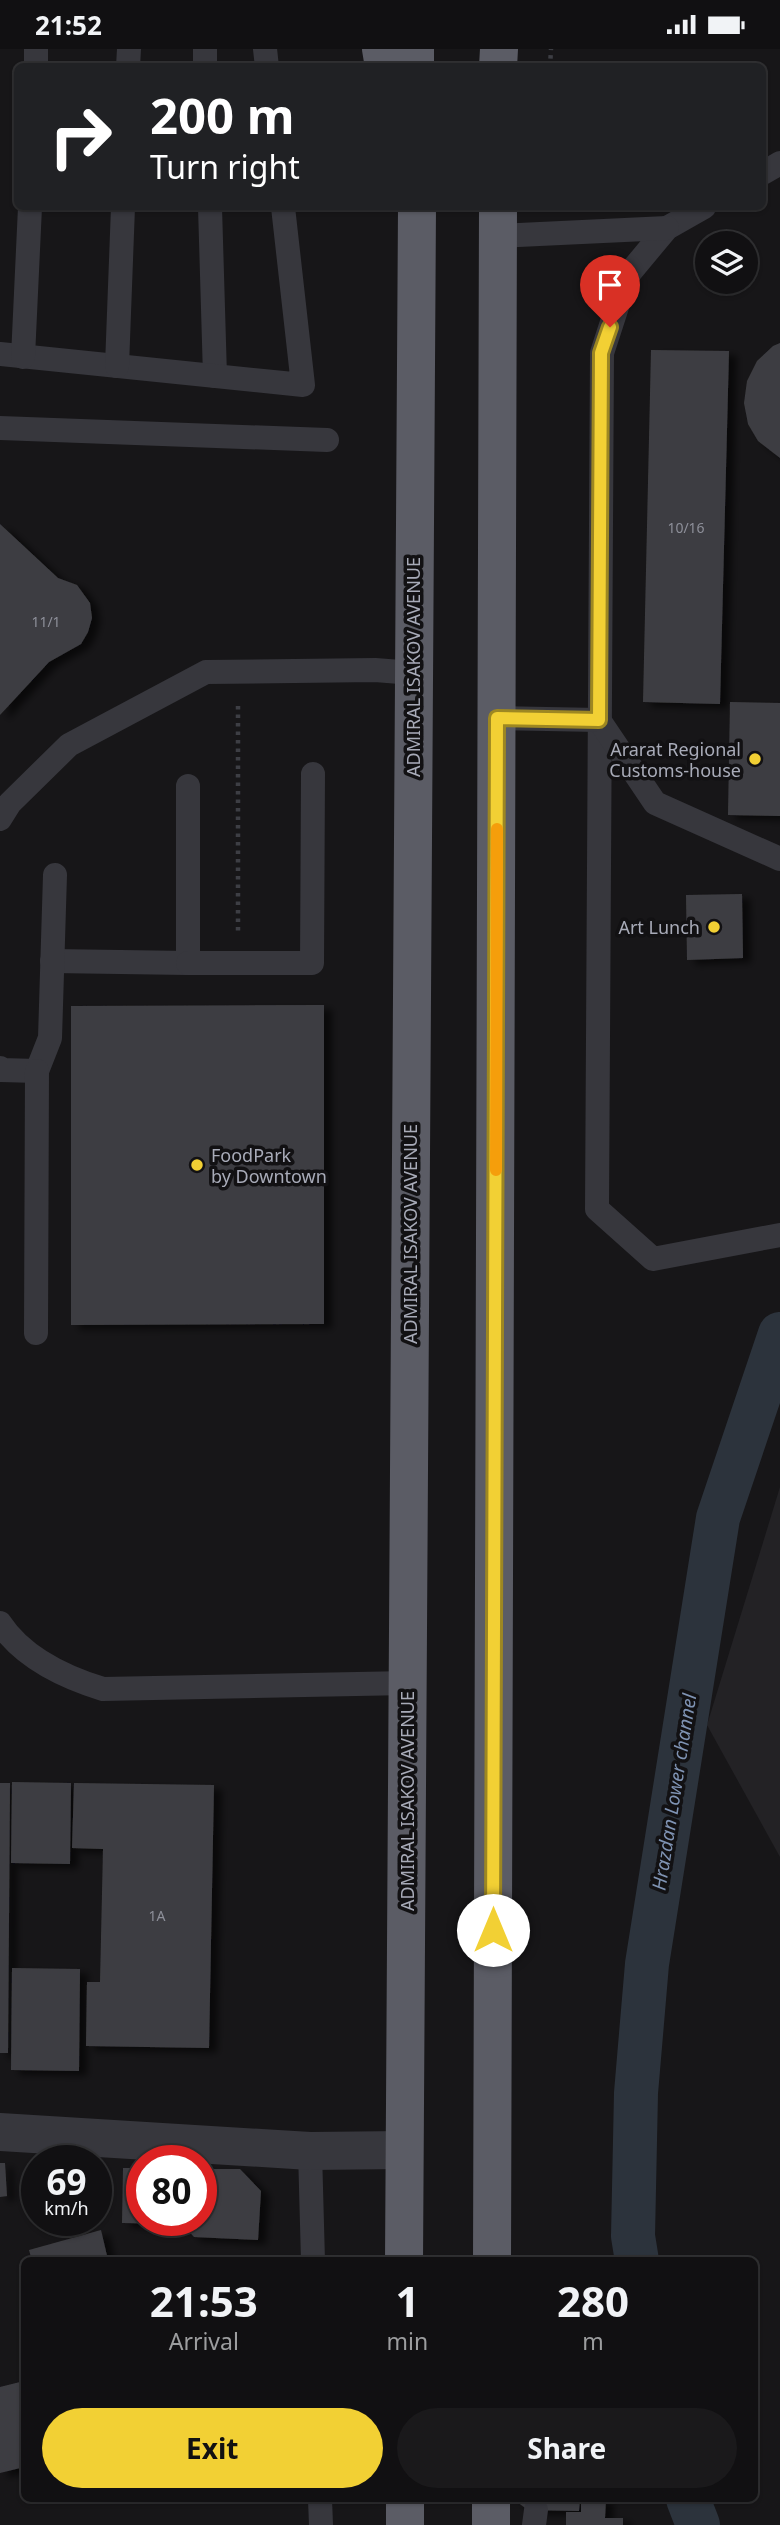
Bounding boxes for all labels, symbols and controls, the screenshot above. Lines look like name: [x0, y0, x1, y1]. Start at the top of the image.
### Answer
text: 21:52: [35, 7, 102, 43]
text: 200 m: [150, 82, 295, 148]
icon: right: [35, 91, 126, 182]
text: Turn right: [150, 145, 300, 188]
map controls: [695, 231, 758, 294]
button: layers: [695, 231, 758, 294]
pin: [580, 255, 640, 327]
icon: arrive: [591, 266, 629, 304]
house number: 10/16: [667, 518, 705, 537]
street label: ADMIRAL ISAKOV AVENUE: [401, 557, 425, 777]
house number: 11/1: [31, 612, 61, 631]
place label: Ararat Regional Customs-house: [609, 737, 741, 782]
marker: Ararat Regional Customs-house: [747, 751, 763, 767]
place label: Art Lunch: [618, 915, 700, 939]
marker: Art Lunch: [706, 919, 722, 935]
street label: ADMIRAL ISAKOV AVENUE: [398, 1124, 422, 1344]
place label: FoodPark by Downtown: [211, 1143, 327, 1188]
marker: FoodPark by Downtown: [189, 1157, 205, 1173]
street label: ADMIRAL ISAKOV AVENUE: [395, 1691, 419, 1911]
water label: Hrazdan Lower channel: [646, 1691, 703, 1892]
position arrow: [456, 1893, 530, 1967]
house number: 1А: [149, 1906, 166, 1925]
speed limit sign: 80: [126, 2145, 217, 2236]
text: 69: [46, 2158, 87, 2205]
text: km/h: [44, 2196, 89, 2220]
text: 21:53: [150, 2272, 258, 2329]
text: 1: [395, 2272, 419, 2329]
text: 280: [557, 2272, 629, 2329]
text: Arrival: [169, 2325, 239, 2357]
text: min: [387, 2325, 428, 2357]
text: m: [582, 2325, 604, 2357]
button: Exit: [42, 2408, 383, 2488]
button: Share: [397, 2408, 737, 2488]

